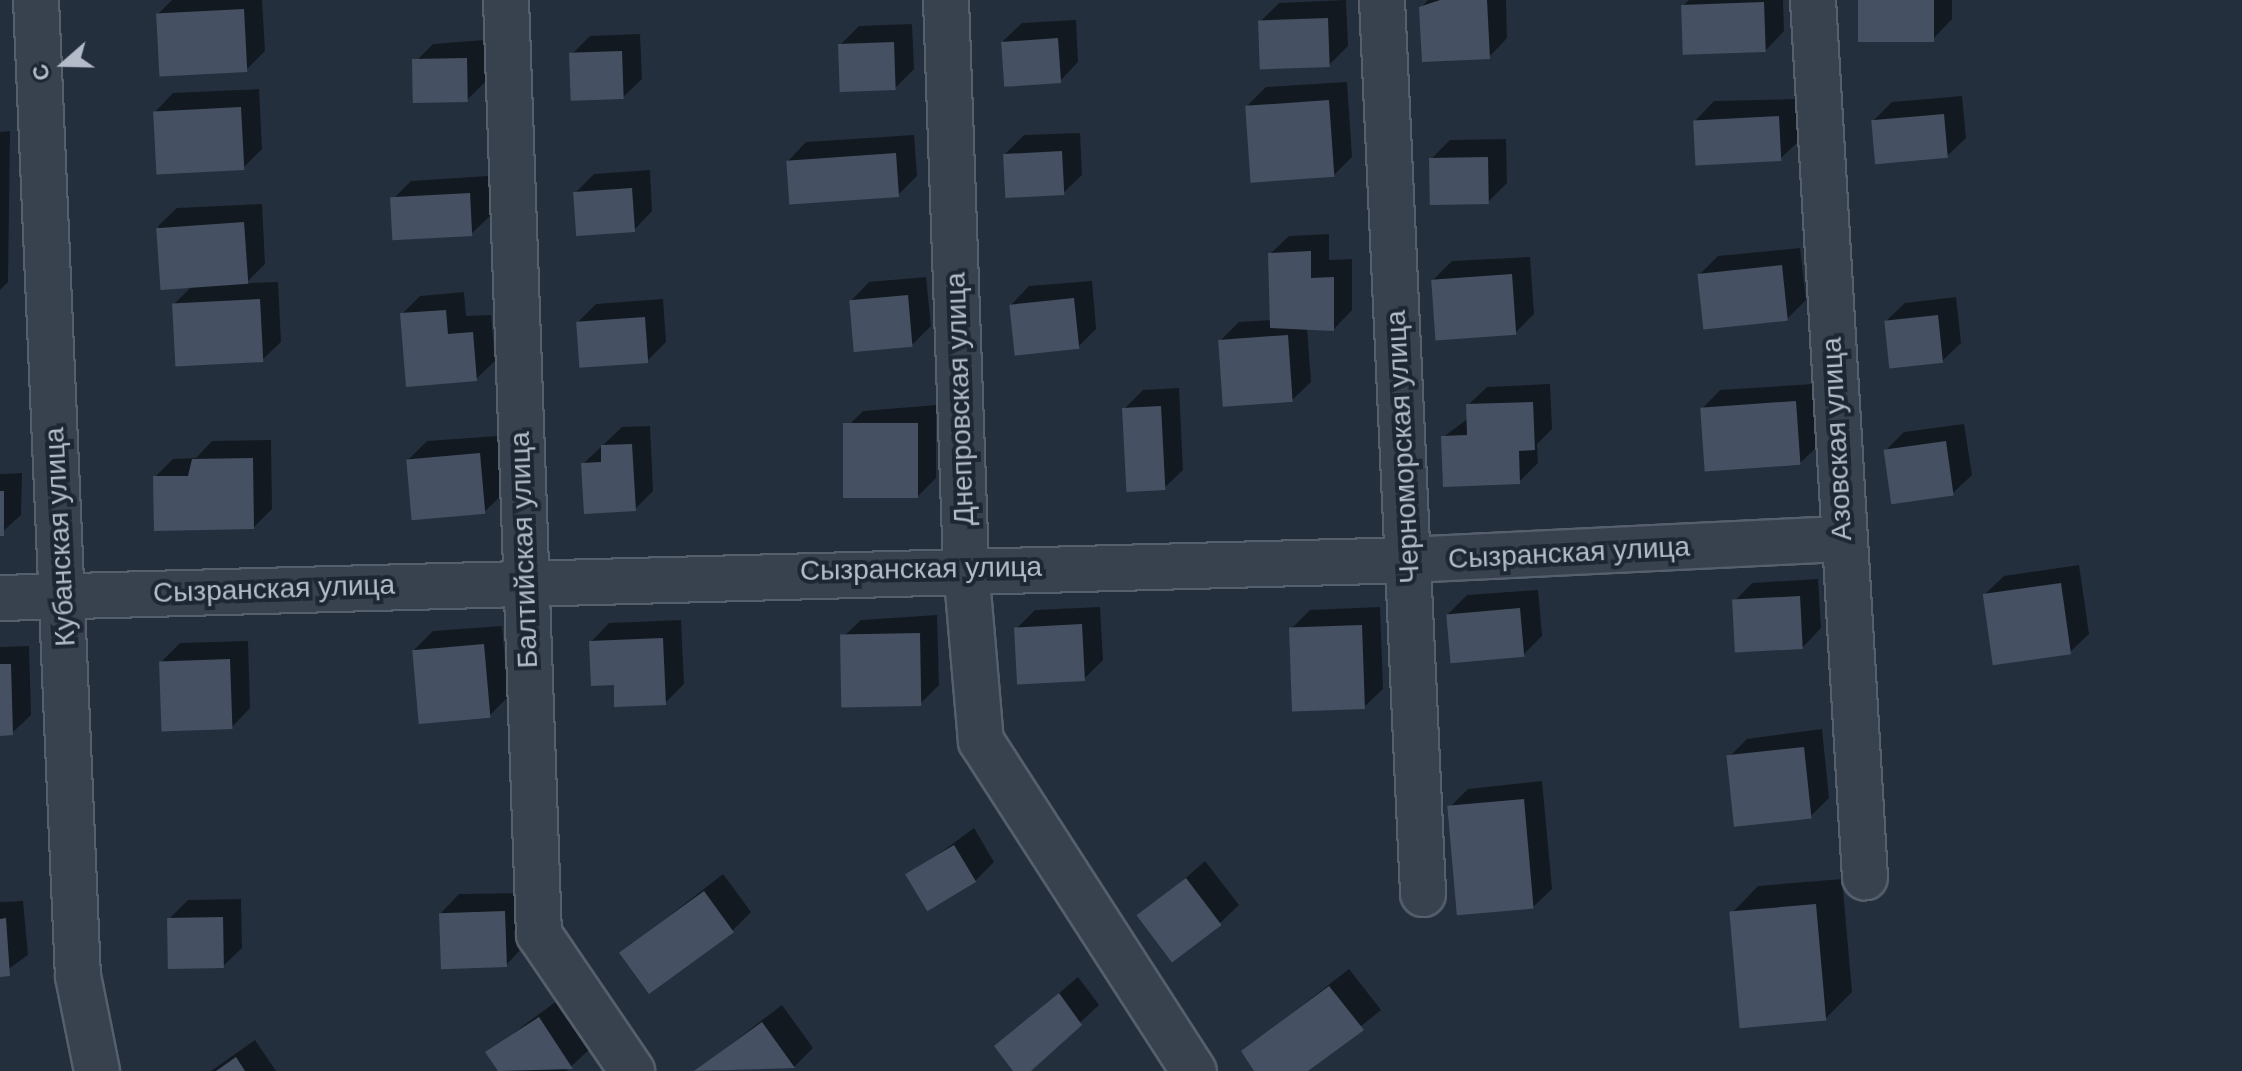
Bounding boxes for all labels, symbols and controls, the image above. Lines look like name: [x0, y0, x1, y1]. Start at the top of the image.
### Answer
north arrow: [24, 24, 104, 104]
text: С: [27, 61, 55, 84]
street label: Днепровская улица: [939, 272, 981, 526]
street label: Черноморская улица: [1379, 310, 1427, 584]
street label: Азовская улица: [1815, 336, 1859, 542]
street label: Кубанская улица: [37, 427, 83, 647]
street label: Балтийская улица: [503, 431, 545, 669]
street label: Сызранская улица: [1447, 530, 1691, 576]
street label: Сызранская улица: [800, 550, 1042, 588]
street label: Сызранская улица: [152, 568, 396, 610]

